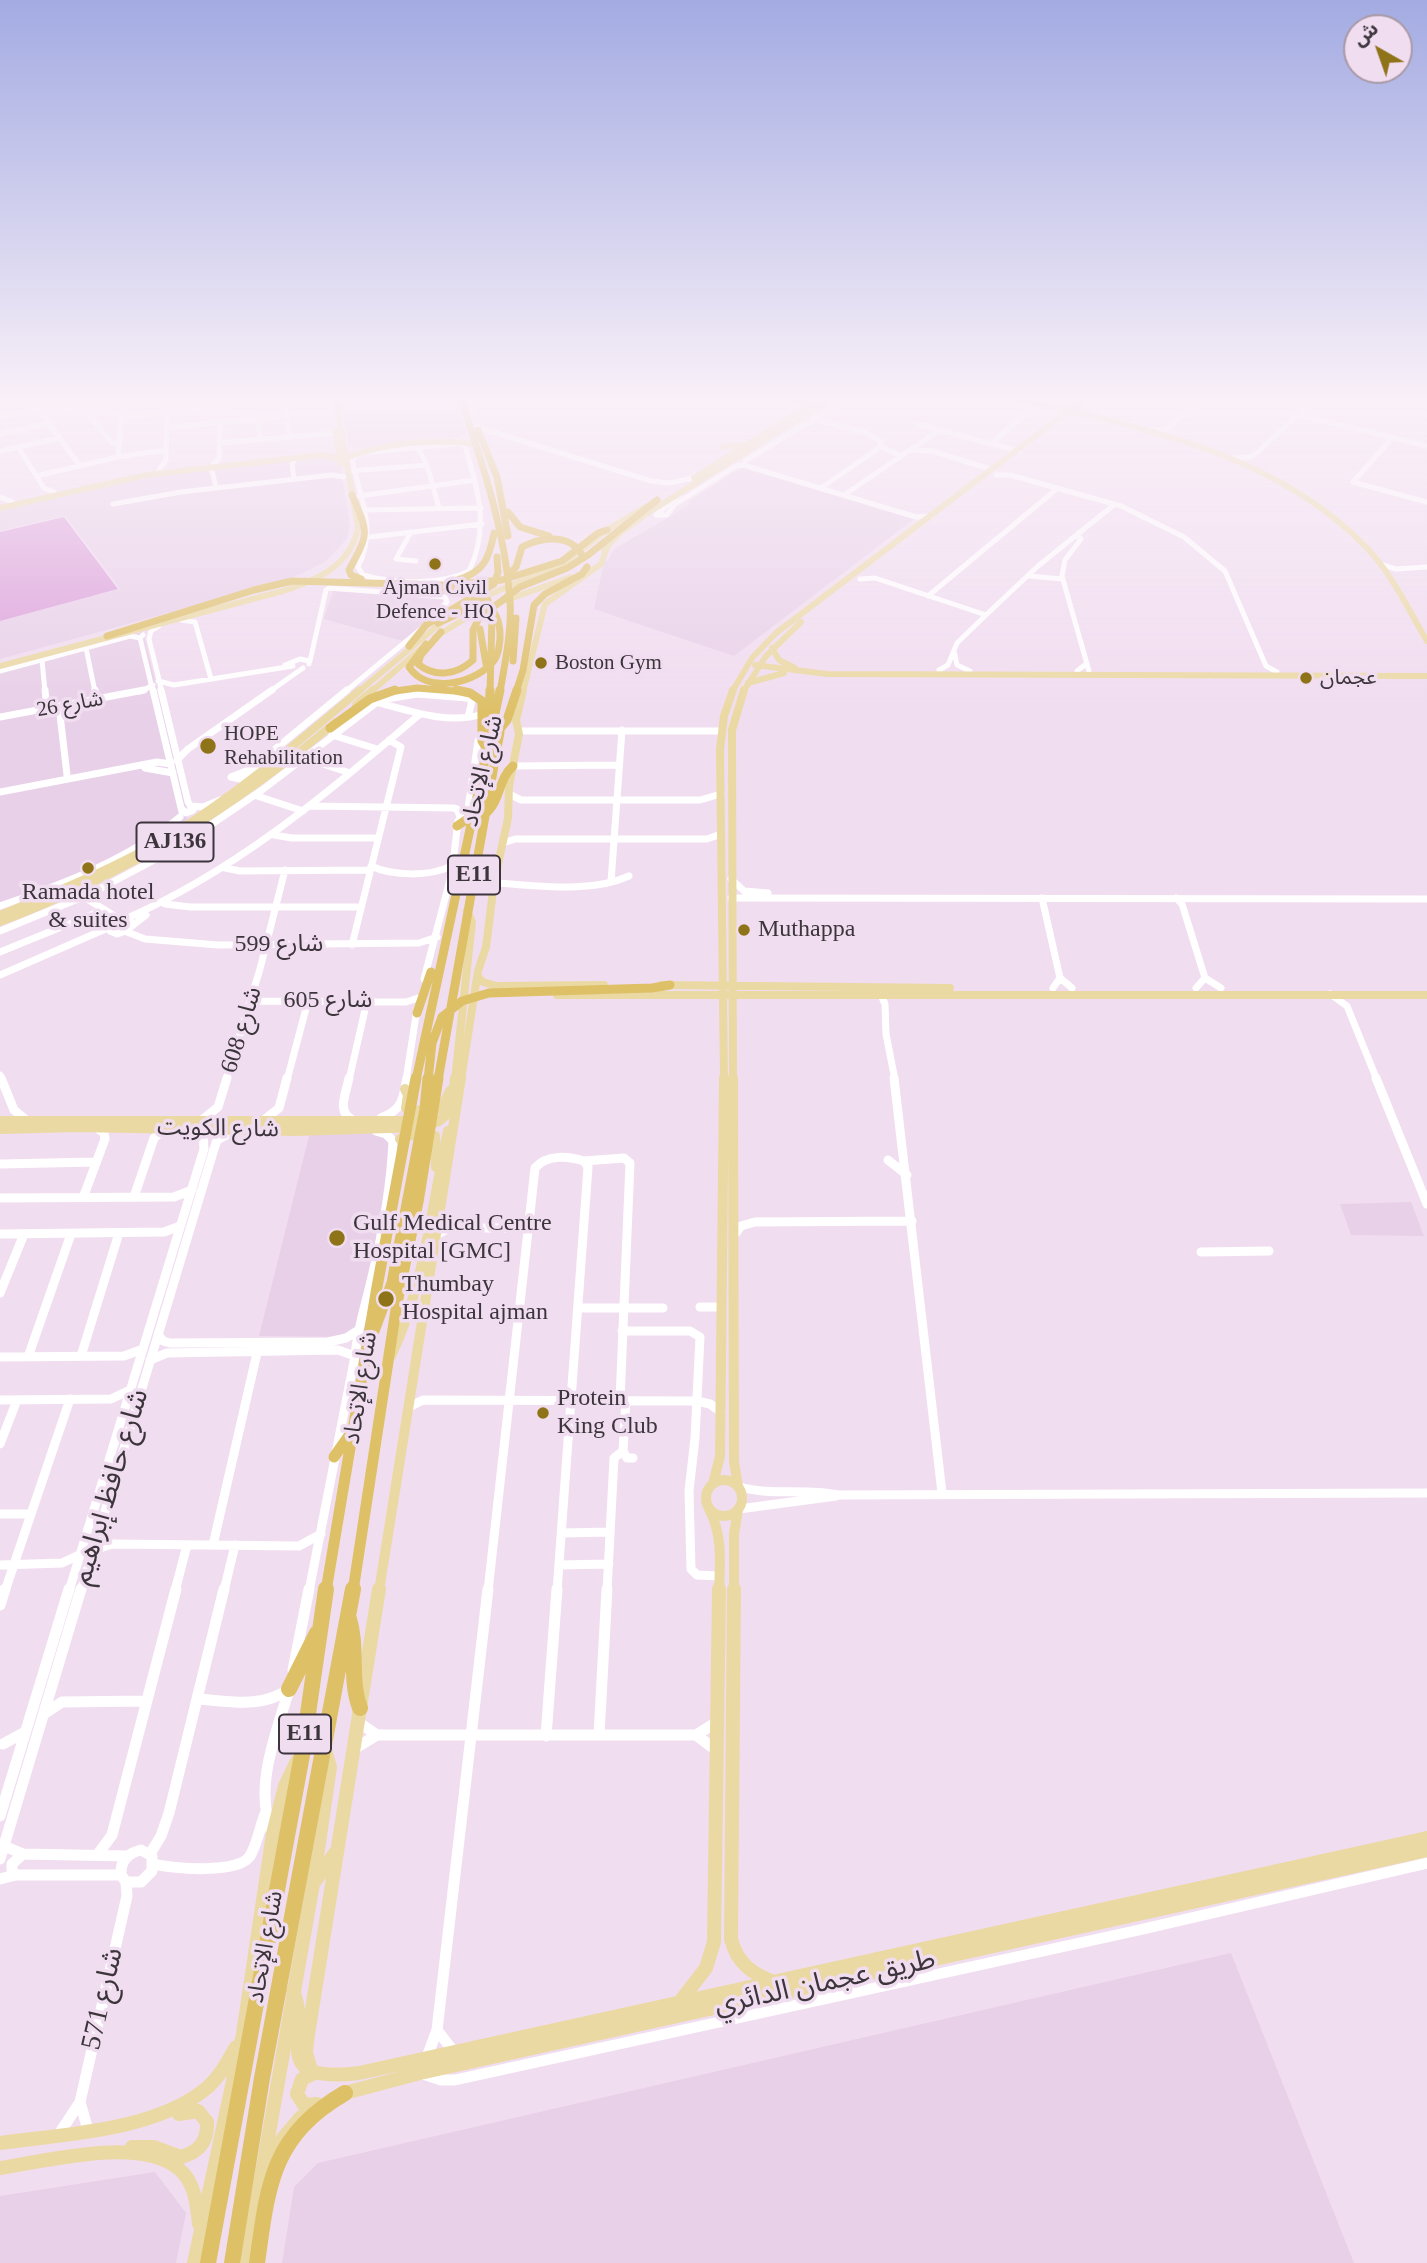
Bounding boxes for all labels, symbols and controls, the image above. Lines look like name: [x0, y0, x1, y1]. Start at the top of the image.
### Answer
north arrow: [1343, 14, 1413, 84]
text: ش: [1349, 18, 1382, 50]
marker: Ajman Civil Defence - HQ: [427, 556, 443, 572]
place label: Ajman Civil Defence - HQ: [376, 575, 494, 625]
place label: Boston Gym: [555, 650, 662, 676]
marker: Boston Gym: [533, 655, 549, 671]
place label: عجمان: [1320, 665, 1377, 691]
marker: عجمان: [1298, 670, 1314, 686]
street label: شارع 26: [35, 687, 105, 723]
street label: شارع الإتحاد: [456, 713, 510, 829]
place label: HOPE Rehabilitation: [224, 721, 343, 771]
marker: HOPE Rehabilitation: [198, 736, 218, 756]
road number: AJ136: [136, 822, 214, 862]
road number: E11: [448, 856, 500, 894]
marker: Ramada hotel & suites: [80, 860, 96, 876]
place label: Ramada hotel & suites: [22, 879, 154, 935]
place label: Muthappa: [758, 916, 855, 944]
marker: Muthappa: [736, 922, 752, 938]
street label: شارع 599: [235, 931, 323, 959]
street label: شارع 608: [215, 983, 269, 1077]
street label: شارع 605: [284, 987, 372, 1015]
street label: شارع الكويت: [157, 1114, 279, 1144]
place label: Gulf Medical Centre Hospital [GMC]: [353, 1210, 552, 1266]
marker: Gulf Medical Centre Hospital [GMC]: [327, 1228, 347, 1248]
place label: Thumbay Hospital ajman: [402, 1271, 548, 1327]
marker: Thumbay Hospital ajman: [376, 1289, 396, 1309]
street label: شارع الإتحاد: [338, 1330, 384, 1446]
street label: شارع حافظ إبراهيم: [65, 1385, 157, 1589]
place label: Protein King Club: [557, 1385, 658, 1441]
marker: Protein King Club: [535, 1405, 551, 1421]
road number: E11: [279, 1714, 331, 1754]
street label: شارع الإتحاد: [242, 1889, 290, 2005]
street label: طريق عجمان الدائري: [711, 1943, 939, 2023]
street label: شارع 571: [75, 1945, 131, 2053]

